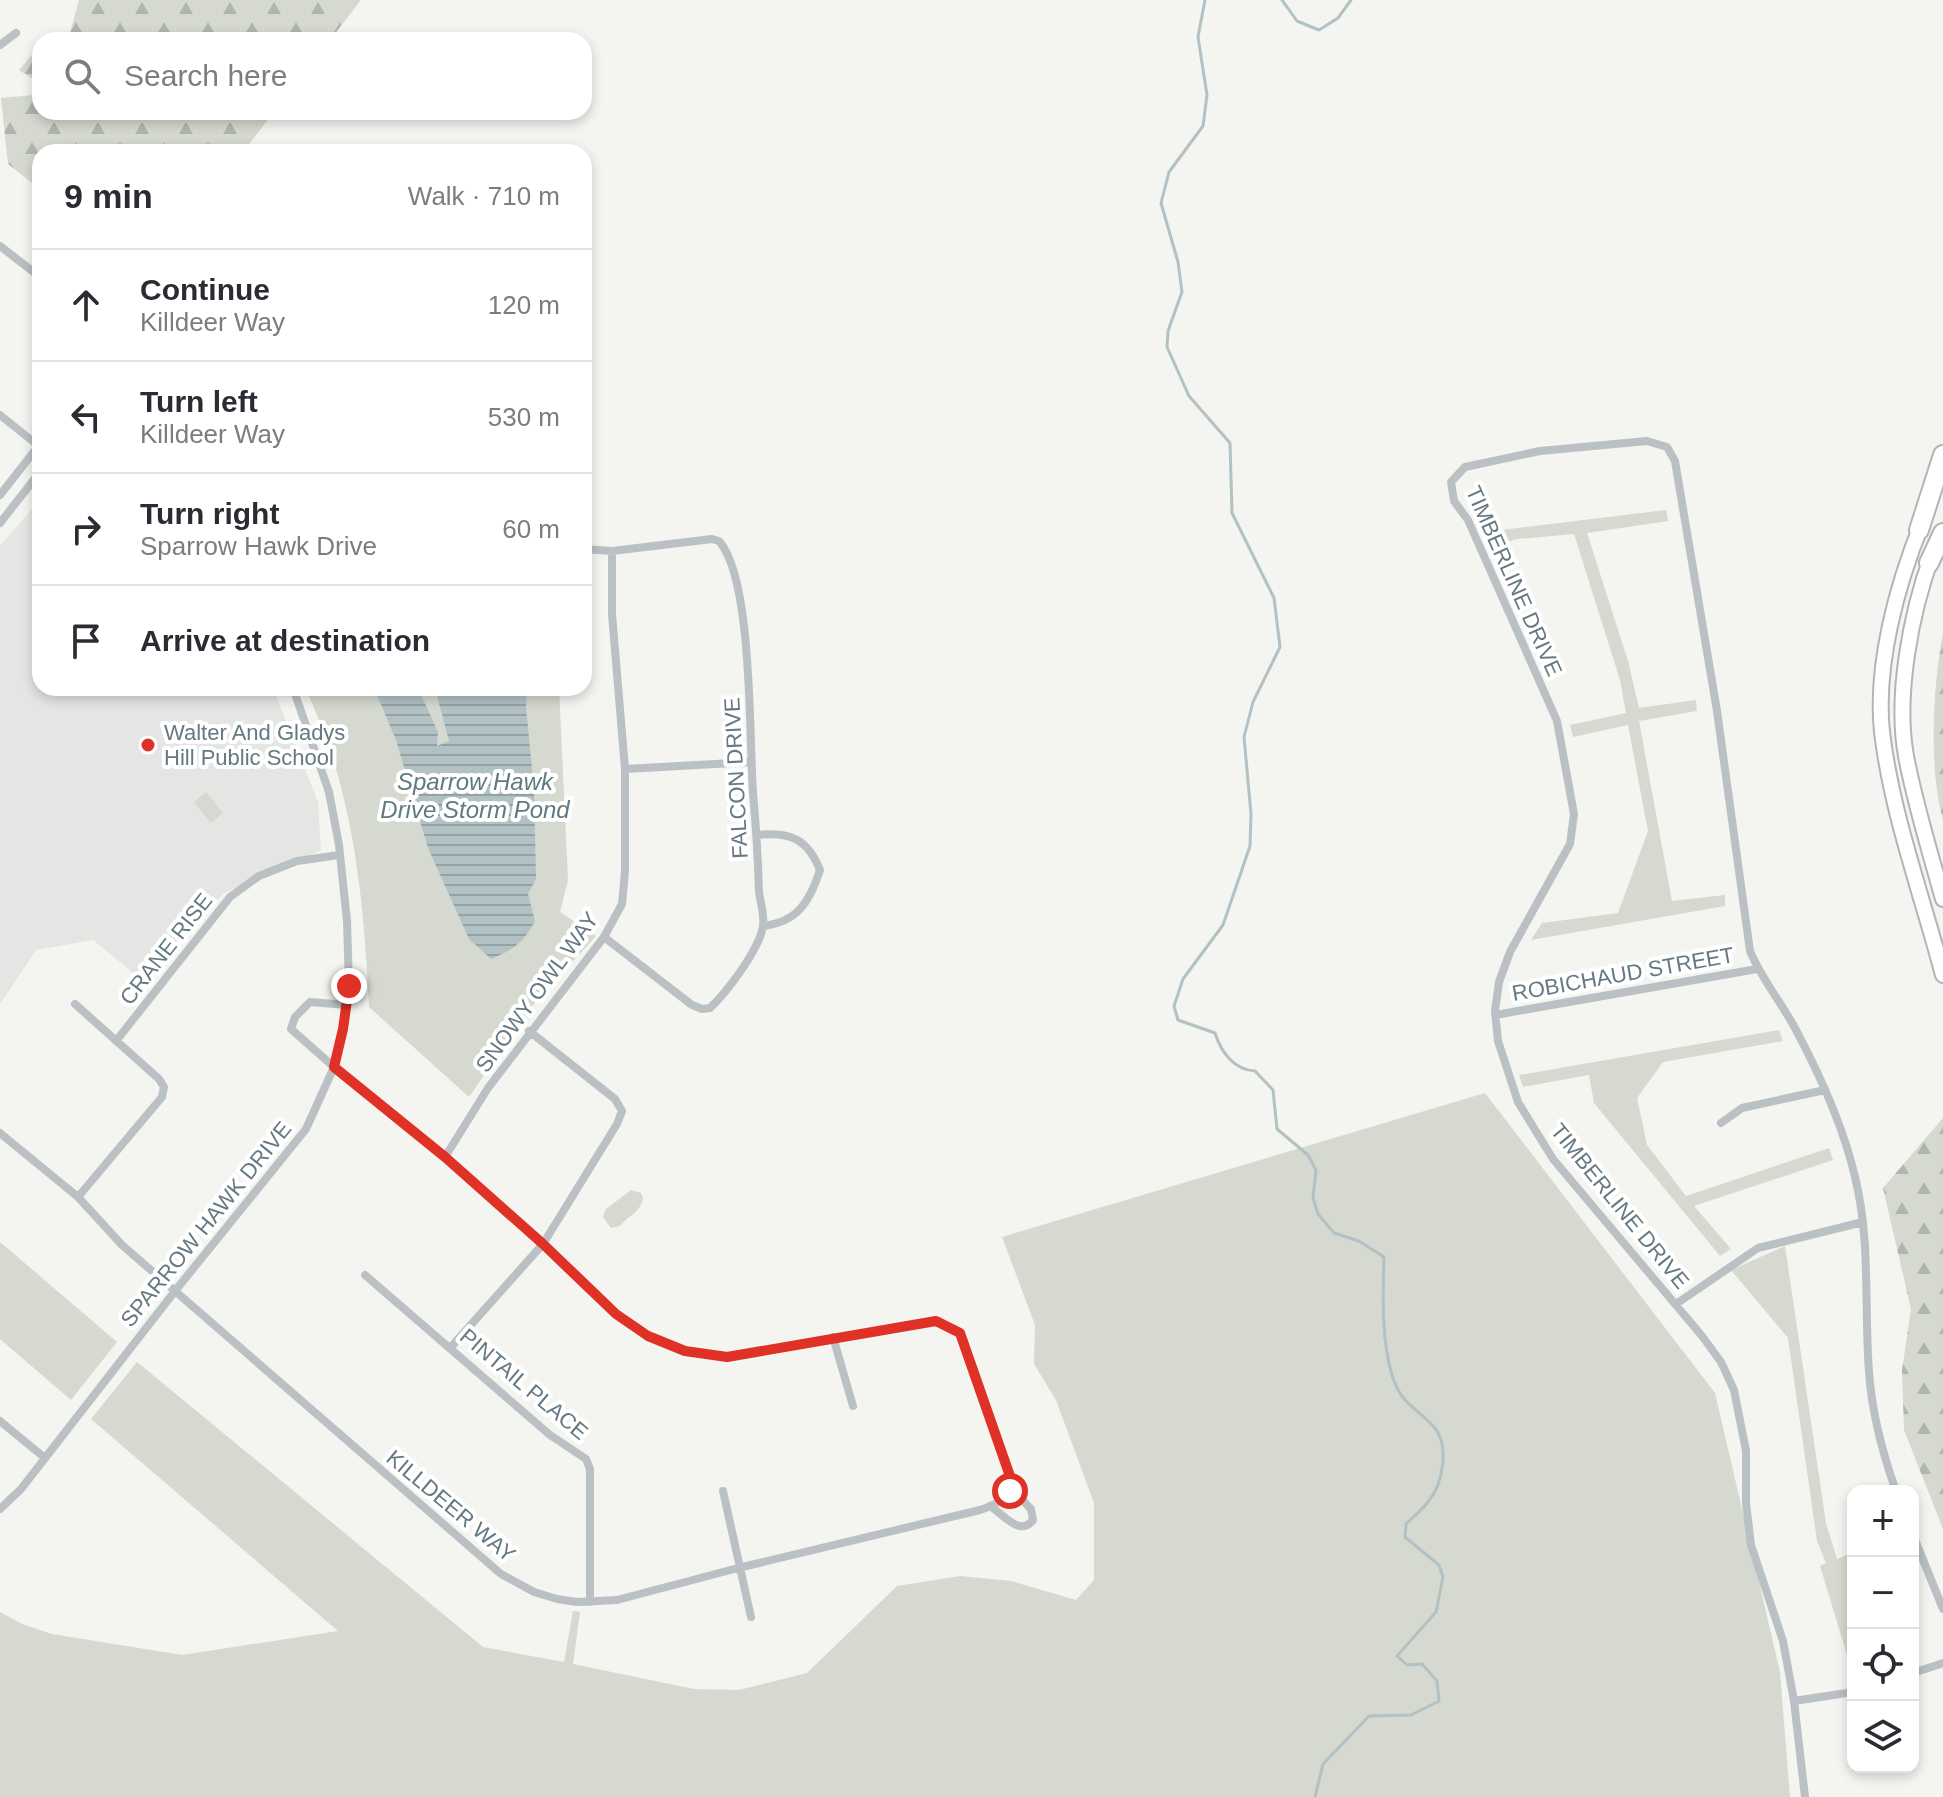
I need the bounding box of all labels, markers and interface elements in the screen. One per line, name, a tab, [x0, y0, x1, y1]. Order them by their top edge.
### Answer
search box	[32, 32, 592, 120]
icon: search	[60, 54, 104, 98]
text: Search here	[124, 59, 287, 92]
text: 9 min	[64, 177, 153, 215]
text: Walk · 710 m	[408, 181, 560, 211]
text: Continue	[140, 273, 270, 306]
icon: ahead	[64, 283, 108, 327]
text: 120 m	[488, 290, 560, 320]
text: Killdeer Way	[140, 307, 285, 337]
text: Turn left	[140, 385, 258, 418]
icon: left	[64, 395, 108, 439]
text: 530 m	[488, 402, 560, 432]
text: Killdeer Way	[140, 419, 285, 449]
street label: TIMBERLINE DRIVE	[1461, 482, 1567, 680]
text: Turn right	[140, 497, 279, 530]
icon: right	[64, 507, 108, 551]
text: 60 m	[502, 514, 560, 544]
text: Sparrow Hawk Drive	[140, 531, 377, 561]
icon: arrive	[64, 619, 108, 663]
text: Arrive at destination	[140, 624, 430, 657]
street label: FALCON DRIVE	[719, 697, 753, 859]
place label: Walter And Gladys Hill Public School	[164, 720, 345, 770]
marker: Walter And Gladys Hill Public School	[139, 736, 157, 754]
water label: Sparrow Hawk Drive Storm Pond	[380, 768, 570, 823]
street label: CRANE RISE	[115, 888, 217, 1010]
street label: SNOWY OWL WAY	[470, 907, 604, 1077]
street label: ROBICHAUD STREET	[1510, 942, 1736, 1006]
route end	[331, 968, 367, 1004]
street label: SPARROW HAWK DRIVE	[116, 1116, 296, 1332]
street label: TIMBERLINE DRIVE	[1546, 1118, 1694, 1294]
street label: PINTAIL PLACE	[455, 1323, 593, 1445]
street label: KILLDEER WAY	[382, 1445, 521, 1567]
route start	[992, 1473, 1028, 1509]
map controls	[1847, 1485, 1919, 1773]
button: +	[1847, 1485, 1919, 1557]
button: −	[1847, 1557, 1919, 1629]
button: locate	[1847, 1629, 1919, 1701]
button: layers	[1847, 1701, 1919, 1773]

